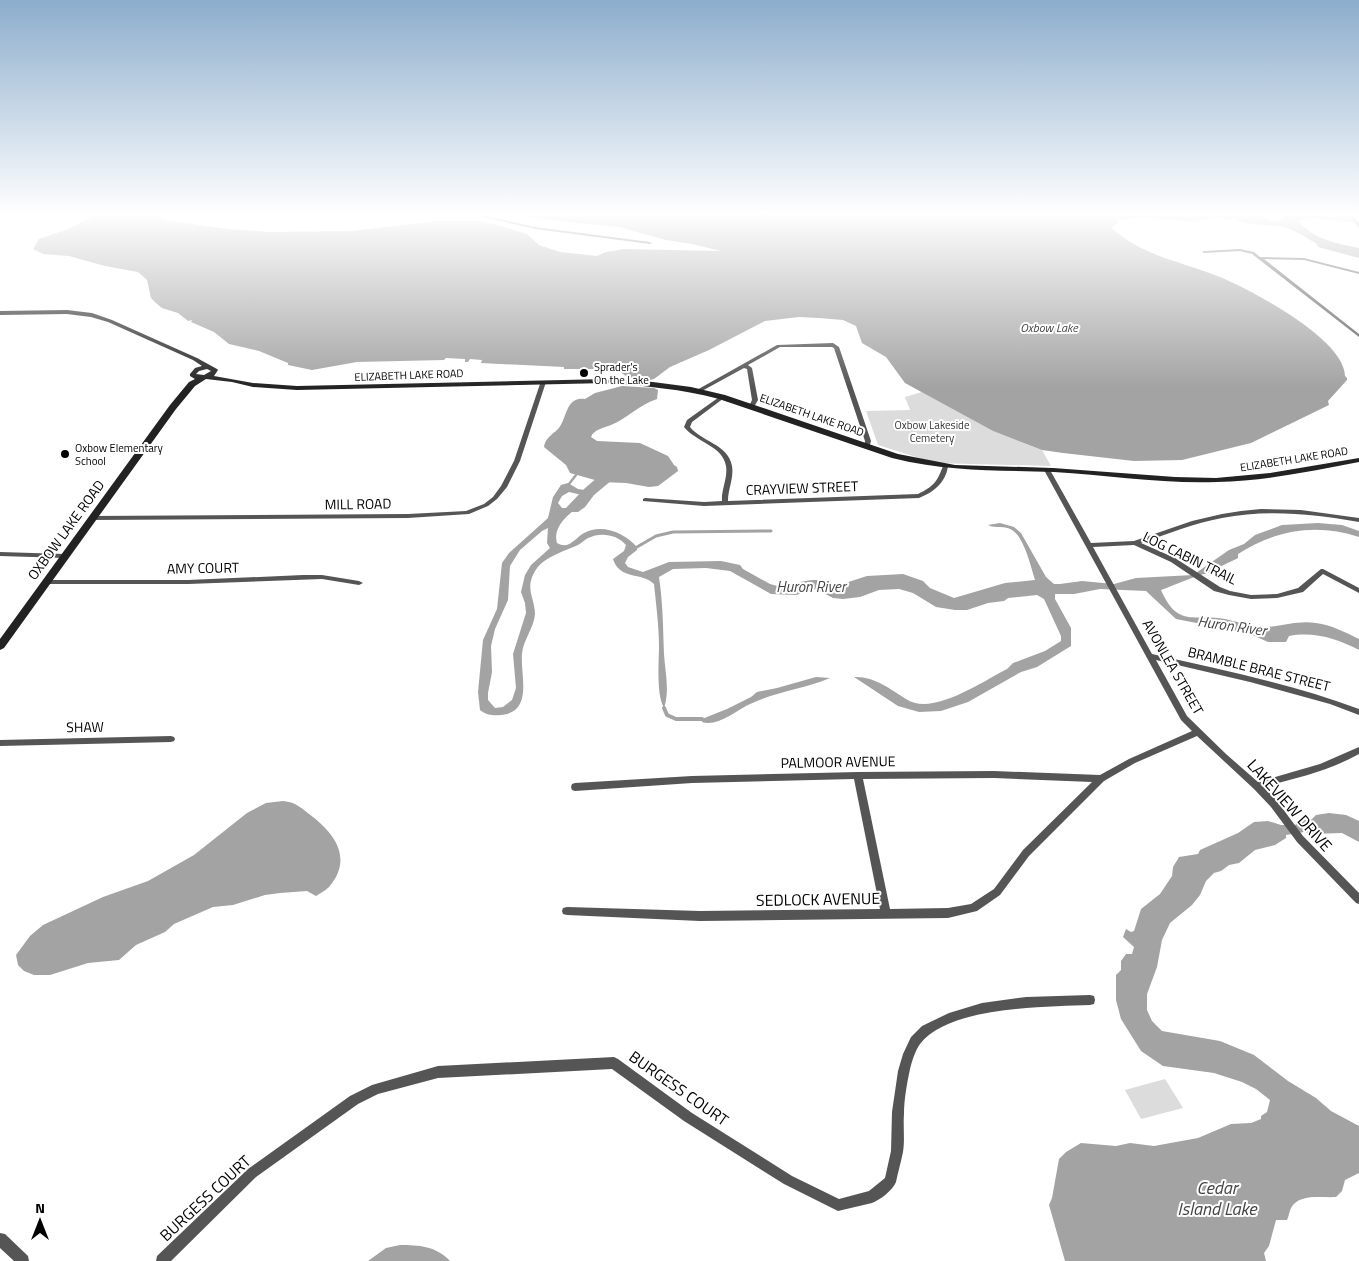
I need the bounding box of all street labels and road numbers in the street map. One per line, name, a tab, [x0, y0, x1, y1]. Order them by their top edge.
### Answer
street label: ELIZABETH LAKE ROAD	[354, 365, 464, 385]
street label: ELIZABETH LAKE ROAD	[758, 390, 866, 440]
street label: ELIZABETH LAKE ROAD	[1239, 443, 1349, 475]
street label: OXBOW LAKE ROAD	[22, 475, 109, 584]
street label: CRAYVIEW STREET	[745, 475, 859, 500]
street label: MILL ROAD	[324, 492, 392, 515]
street label: LOG CABIN TRAIL	[1140, 526, 1241, 590]
street label: AMY COURT	[167, 556, 240, 579]
street label: AVONLEA STREET	[1138, 615, 1210, 719]
street label: BRAMBLE BRAE STREET	[1186, 641, 1333, 697]
street label: SHAW	[66, 716, 104, 737]
street label: PALMOOR AVENUE	[780, 750, 896, 773]
street label: LAKEVIEW DRIVE	[1242, 753, 1338, 857]
street label: SEDLOCK AVENUE	[756, 886, 880, 912]
street label: BURGESS COURT	[624, 1045, 734, 1132]
street label: BURGESS COURT	[154, 1149, 256, 1247]

